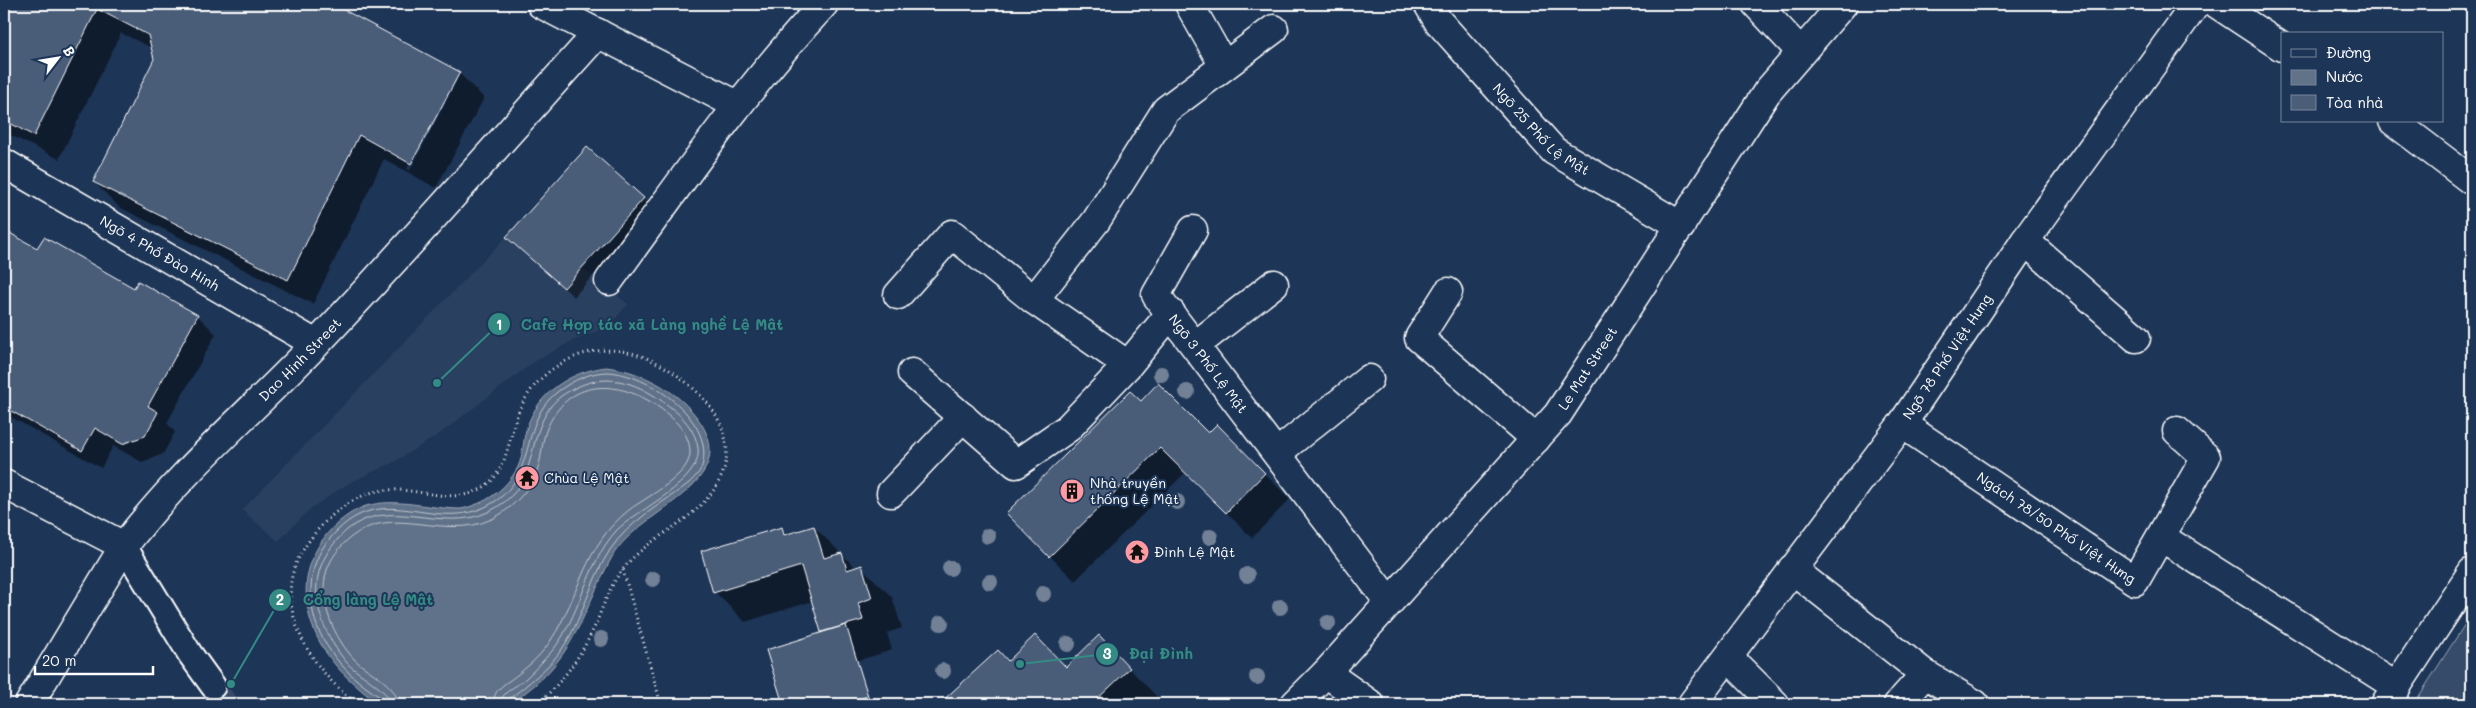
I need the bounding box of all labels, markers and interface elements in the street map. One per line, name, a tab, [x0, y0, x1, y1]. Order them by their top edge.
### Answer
north arrow	[32, 32, 82, 82]
legend	[2281, 32, 2444, 122]
text: B	[59, 42, 80, 60]
text: Đường	[2326, 42, 2371, 62]
text: Nước	[2326, 66, 2363, 86]
street label: Ngõ 25 Phố Lệ Mật	[1489, 79, 1593, 179]
text: Tòa nhà	[2326, 92, 2384, 112]
street label: Ngõ 4 Phố Đào Hinh	[97, 211, 223, 295]
street label: Ngõ 78 Phố Việt Hưng	[1898, 290, 1996, 423]
callout: Cafe Hợp tác xã Làng nghề Lệ Mật	[486, 309, 793, 339]
street label: Ngõ 3 Phố Lệ Mật	[1165, 310, 1252, 417]
street label: Dao Hinh Street	[254, 313, 345, 405]
text: 1	[496, 314, 502, 334]
text: Cafe Hợp tác xã Làng nghề Lệ Mật	[521, 314, 784, 334]
street label: Le Mat Street	[1553, 323, 1621, 413]
temple icon: Chùa Lệ Mật	[514, 465, 540, 491]
street label: Ngách 78/50 Phố Việt Hưng	[1973, 467, 2140, 588]
place label: Chùa Lệ Mật	[544, 468, 629, 487]
place label: Nhà truyền thống Lệ Mật	[1090, 473, 1179, 508]
building icon: Nhà truyền thống Lệ Mật	[1059, 478, 1085, 504]
temple icon: Đình Lệ Mật	[1124, 539, 1150, 565]
place label: Đình Lệ Mật	[1154, 542, 1235, 561]
callout: Cổng làng Lệ Mật	[268, 585, 443, 615]
text: 2	[276, 589, 284, 609]
text: Cổng làng Lệ Mật	[303, 589, 434, 609]
callout: Đại Đình	[1094, 639, 1203, 669]
scale bar	[35, 643, 152, 675]
text: 3	[1102, 643, 1112, 663]
text: Đại Đình	[1129, 643, 1193, 663]
text: 20 m	[42, 650, 76, 670]

